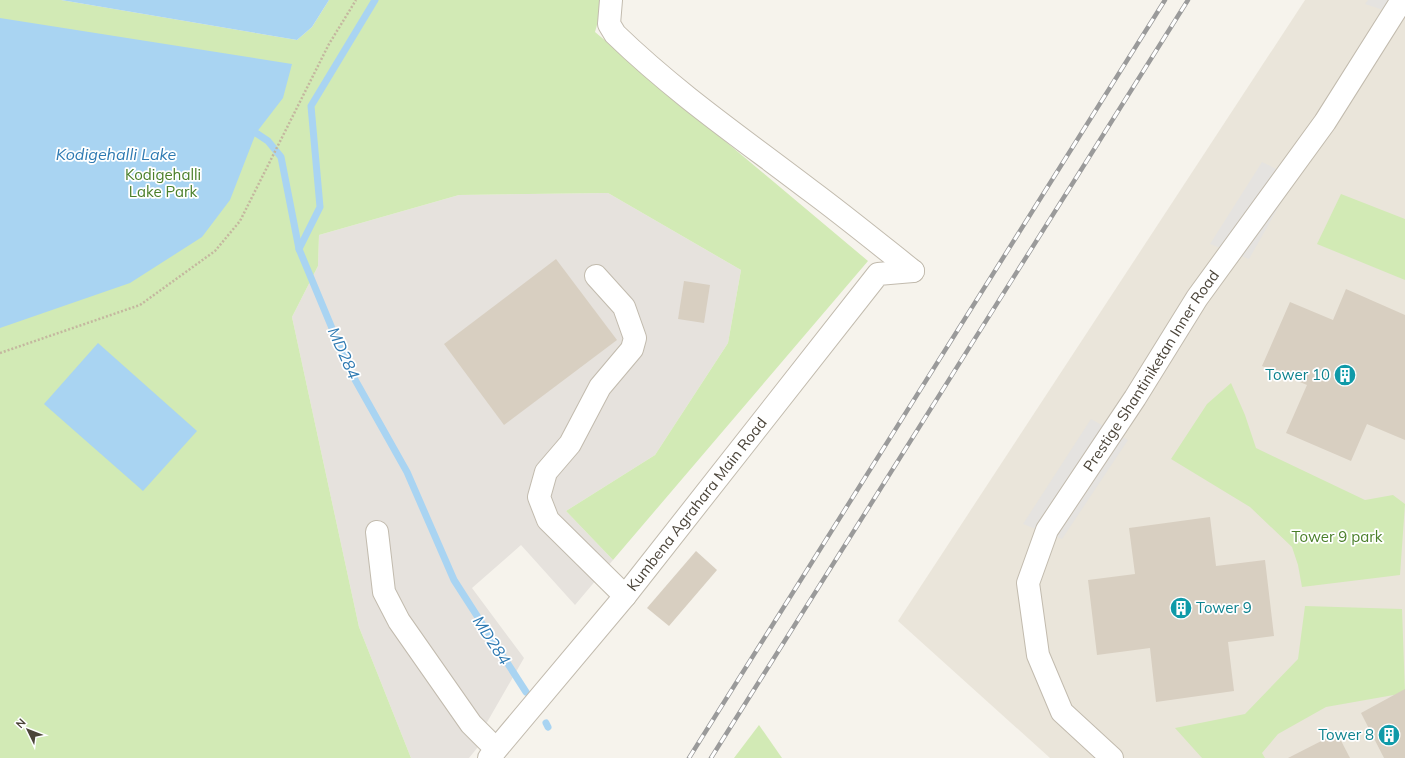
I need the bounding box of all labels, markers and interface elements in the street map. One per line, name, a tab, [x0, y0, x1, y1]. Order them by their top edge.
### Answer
water label: Kodigehalli Lake	[56, 144, 177, 164]
park label: Kodigehalli Lake Park	[125, 165, 201, 201]
street label: Prestige Shantiniketan Inner Road	[1079, 266, 1223, 475]
water label: MD284	[324, 324, 364, 382]
building icon: Tower 10	[1332, 362, 1358, 388]
place label: Tower 10	[1265, 365, 1330, 384]
street label: Kumbena Agrahara Main Road	[622, 413, 771, 595]
park label: Tower 9 park	[1292, 527, 1383, 546]
building icon: Tower 9	[1168, 595, 1194, 621]
place label: Tower 9	[1196, 598, 1252, 617]
water label: MD284	[469, 612, 515, 669]
north arrow	[8, 710, 48, 750]
text: N	[13, 715, 29, 731]
building icon: Tower 8	[1376, 722, 1402, 748]
place label: Tower 8	[1318, 725, 1374, 744]

